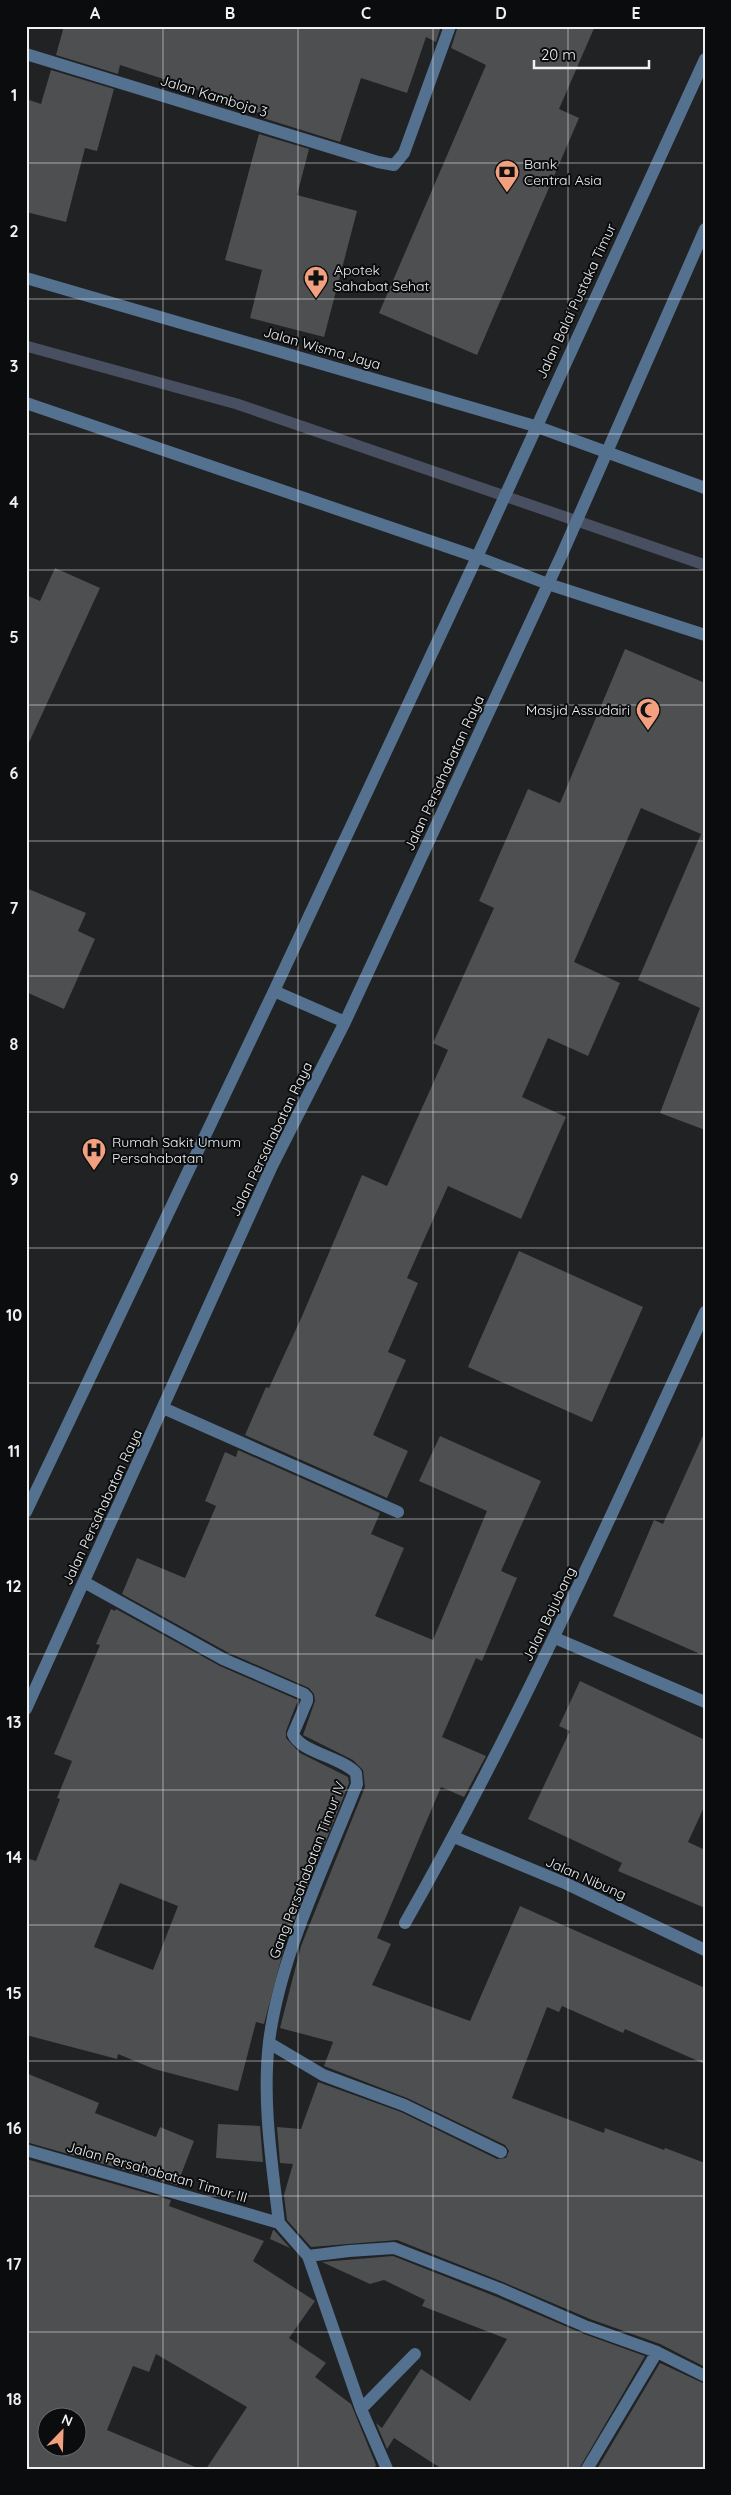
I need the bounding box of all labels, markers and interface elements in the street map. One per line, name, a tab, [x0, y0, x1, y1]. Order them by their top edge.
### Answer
text: A	[90, 3, 101, 23]
text: B	[225, 3, 235, 23]
text: C	[361, 3, 371, 23]
text: D	[495, 3, 507, 23]
text: E	[631, 3, 641, 23]
scale bar	[534, 38, 648, 70]
text: 20 m	[541, 45, 576, 64]
street label: Jalan Kamboja 3	[158, 71, 270, 121]
text: 1	[11, 85, 17, 105]
place label: Bank Central Asia	[524, 155, 602, 189]
bank icon: Bank Central Asia	[494, 159, 520, 193]
street label: Jalan Balai Pustaka Timur	[532, 220, 620, 382]
text: 2	[9, 221, 19, 241]
place label: Apotek Sahabat Sehat	[334, 261, 430, 295]
pharmacy icon: Apotek Sahabat Sehat	[303, 265, 329, 299]
street label: Jalan Wisma Jaya	[261, 323, 383, 373]
text: 3	[10, 356, 18, 376]
text: 4	[9, 492, 19, 512]
text: 5	[9, 627, 19, 647]
street label: Jalan Persahabatan Raya	[400, 692, 488, 854]
mosque icon: Masjid Assudairi	[635, 697, 661, 731]
place label: Masjid Assudairi	[526, 701, 630, 719]
text: 6	[10, 763, 19, 783]
text: 7	[10, 898, 19, 918]
text: 8	[10, 1034, 19, 1054]
street label: Jalan Persahabatan Raya	[226, 1059, 316, 1219]
place label: Rumah Sakit Umum Persahabatan	[112, 1133, 241, 1167]
hospital icon: Rumah Sakit Umum Persahabatan	[81, 1137, 107, 1171]
text: 9	[9, 1169, 19, 1189]
text: 10	[6, 1305, 22, 1325]
street label: Jalan Persahabatan Raya	[58, 1426, 146, 1588]
text: 11	[8, 1441, 20, 1461]
street label: Jalan Bajubang	[518, 1564, 580, 1664]
text: 12	[6, 1576, 22, 1596]
text: 13	[7, 1712, 21, 1732]
street label: Gang Persahabatan Timur IV	[265, 1779, 349, 1961]
text: 14	[6, 1847, 22, 1867]
street label: Jalan Nibung	[543, 1852, 629, 1904]
text: 15	[6, 1983, 22, 2003]
text: 16	[6, 2118, 22, 2138]
street label: Jalan Persahabatan Timur III	[65, 2138, 249, 2206]
text: 17	[6, 2254, 22, 2274]
text: 18	[7, 2389, 22, 2409]
north arrow	[38, 2408, 88, 2458]
text: N	[59, 2410, 75, 2430]

